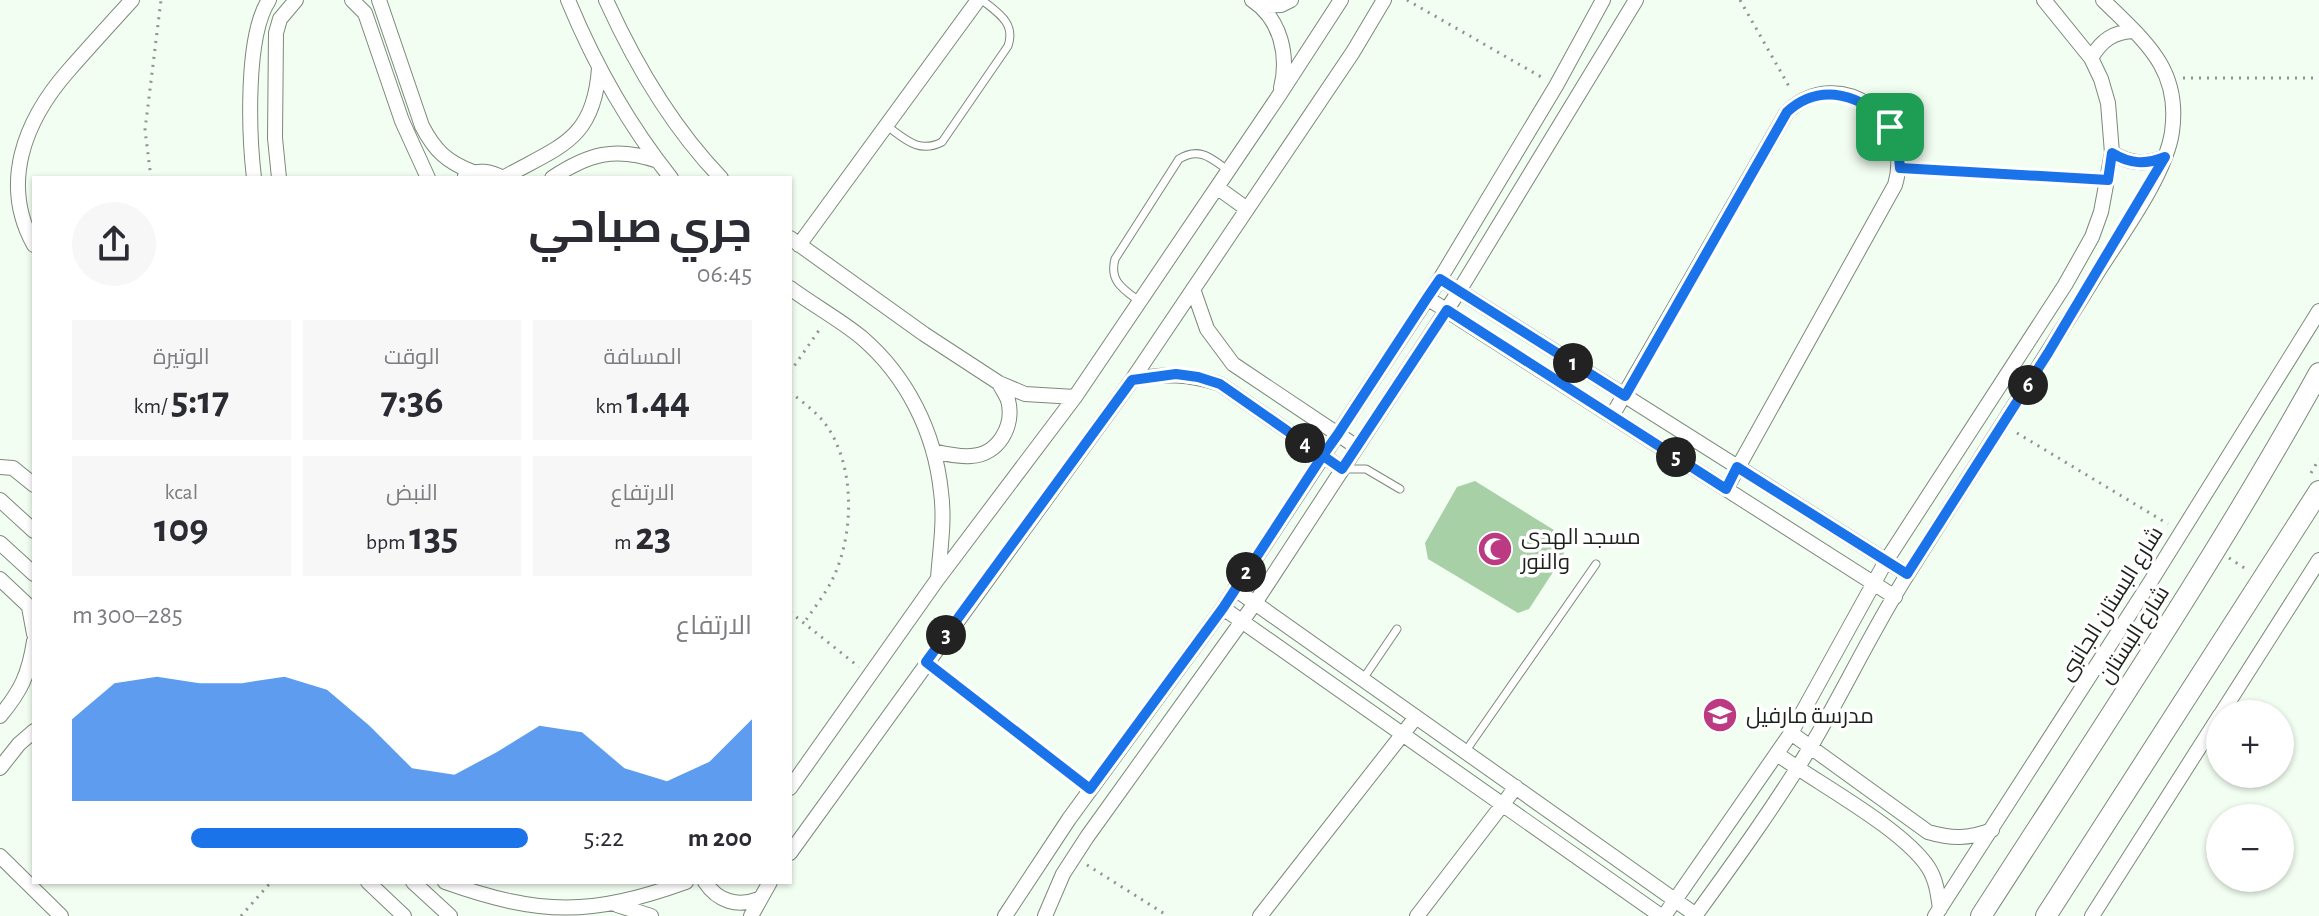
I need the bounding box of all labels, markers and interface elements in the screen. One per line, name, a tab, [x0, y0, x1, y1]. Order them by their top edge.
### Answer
pin	[1856, 93, 1924, 161]
icon: arrive	[1868, 105, 1912, 149]
button: share	[72, 202, 156, 286]
text: جري صباحي	[529, 207, 752, 251]
text: 06:45	[697, 261, 752, 287]
pin: 1	[1553, 343, 1593, 383]
text: الوتيرة	[153, 346, 210, 368]
text: الوقت	[384, 346, 440, 368]
text: المسافة	[604, 346, 682, 368]
text: 1	[1569, 352, 1577, 374]
pin: 6	[2008, 365, 2048, 405]
text: 6	[2023, 374, 2033, 396]
text: 5:17	[171, 381, 229, 421]
text: 7:36	[381, 381, 444, 421]
text: 1.44	[626, 381, 690, 421]
text: /km	[133, 395, 171, 417]
text: km	[595, 395, 626, 417]
pin: 4	[1285, 423, 1325, 463]
text: 4	[1299, 432, 1311, 454]
pin: 5	[1656, 437, 1696, 477]
text: 5	[1671, 446, 1681, 468]
text: kcal	[165, 481, 198, 503]
text: النبض	[386, 482, 438, 504]
text: الارتفاع	[610, 482, 675, 504]
text: 109	[154, 509, 209, 549]
text: 135	[409, 517, 458, 557]
text: 23	[635, 517, 671, 557]
street label: شارع البستان الجانبى	[2052, 521, 2168, 685]
place label: مسجد الهدى والنور	[1519, 526, 1641, 574]
mosque icon: مسجد الهدى والنور	[1476, 530, 1514, 568]
text: bpm	[366, 531, 409, 553]
text: m	[614, 531, 635, 553]
pin: 2	[1226, 552, 1266, 592]
text: 2	[1241, 561, 1251, 583]
street label: شارع البستان	[2092, 580, 2174, 688]
text: 285–300 m	[72, 602, 183, 628]
text: الارتفاع	[676, 613, 752, 639]
pin: 3	[926, 615, 966, 655]
text: 3	[941, 624, 951, 646]
school or university icon: مدرسة مارفيل	[1701, 696, 1739, 734]
map controls	[2206, 700, 2294, 892]
button: +	[2206, 700, 2294, 788]
place label: مدرسة مارفيل	[1746, 705, 1874, 729]
button: −	[2206, 804, 2294, 892]
text: 5:22	[584, 825, 624, 851]
text: 200 m	[688, 825, 752, 851]

